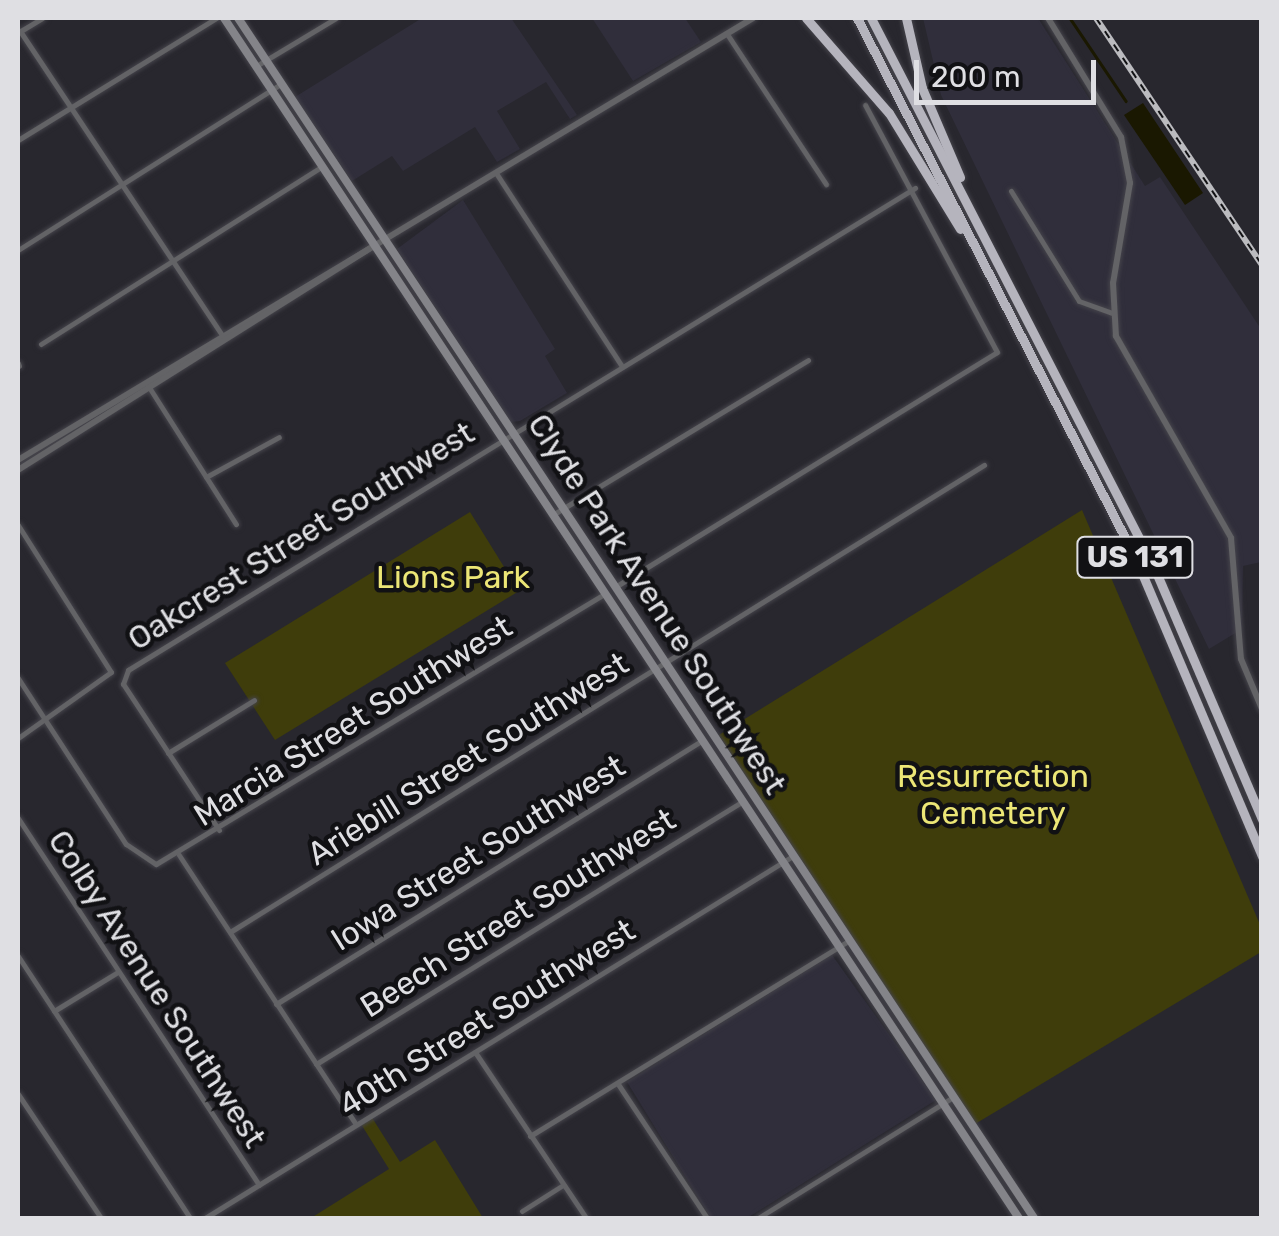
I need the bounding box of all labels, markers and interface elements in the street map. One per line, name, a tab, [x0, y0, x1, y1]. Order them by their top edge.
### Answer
scale bar	[919, 40, 1102, 102]
text: 200 m	[931, 59, 1021, 95]
street label: Clyde Park Avenue Southwest	[519, 406, 795, 802]
street label: Oakcrest Street Southwest	[121, 414, 481, 658]
road number: US 131	[1075, 532, 1195, 582]
park label: Lions Park	[376, 558, 530, 596]
street label: Marcia Street Southwest	[187, 607, 519, 835]
street label: Ariebill Street Southwest	[300, 644, 636, 874]
street label: Iowa Street Southwest	[324, 747, 632, 959]
park label: Resurrection Cemetery	[897, 758, 1089, 833]
street label: Beech Street Southwest	[354, 800, 682, 1026]
street label: Colby Avenue Southwest	[39, 822, 275, 1156]
street label: 40th Street Southwest	[332, 911, 642, 1125]

